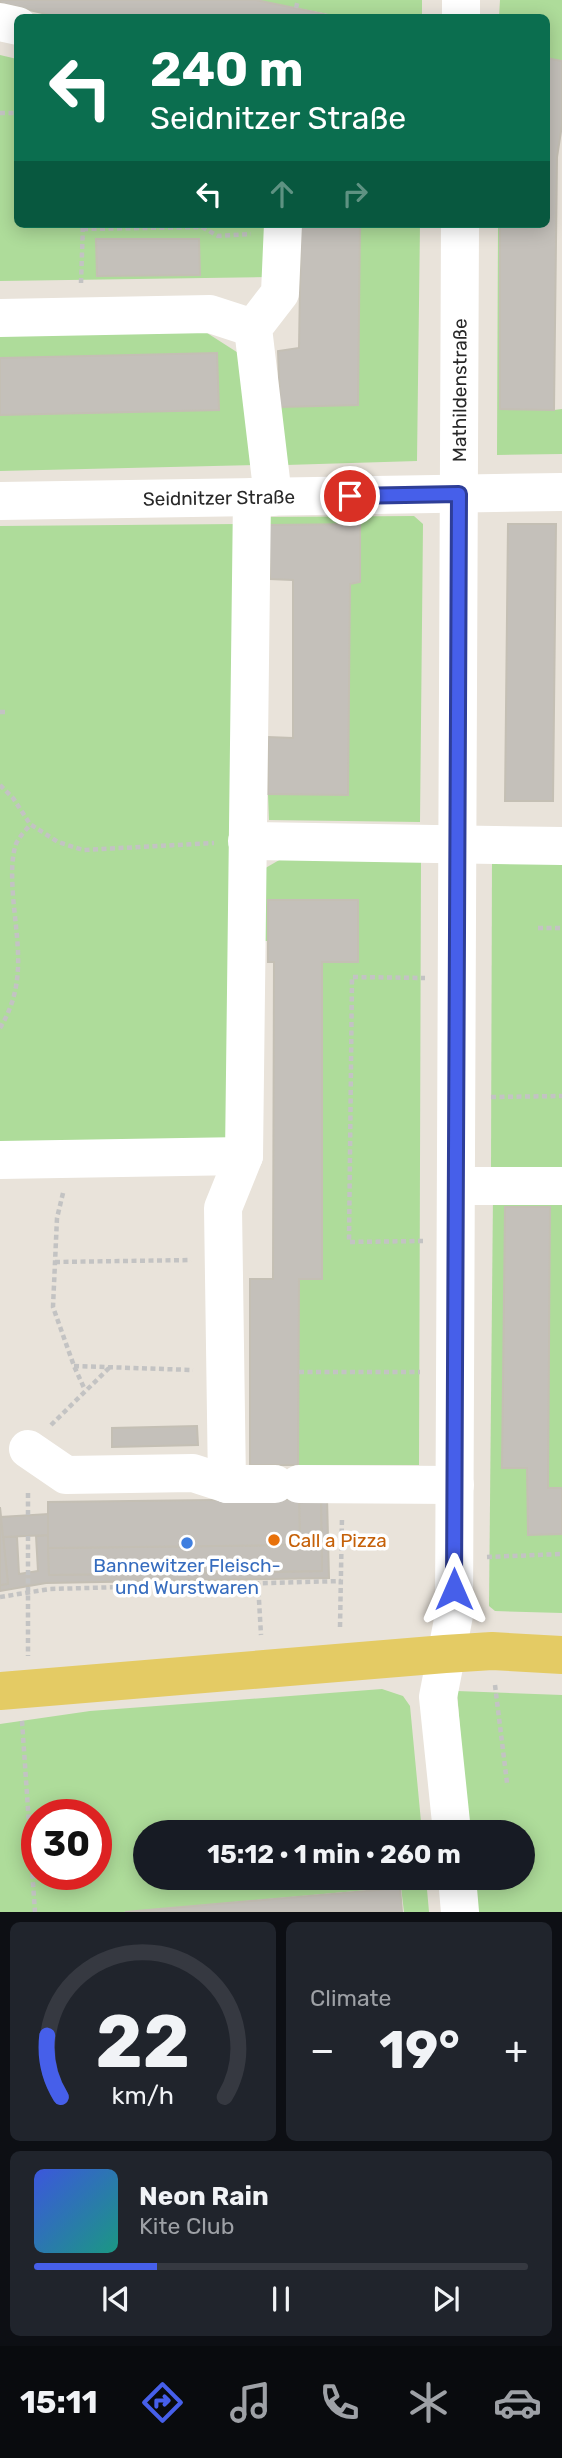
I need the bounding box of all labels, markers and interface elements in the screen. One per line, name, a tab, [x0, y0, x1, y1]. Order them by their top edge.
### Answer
text: 240 m	[150, 40, 304, 98]
icon: left	[35, 42, 126, 133]
text: Seidnitzer Straße	[150, 99, 406, 137]
icon: left	[190, 175, 228, 213]
icon: ahead	[263, 175, 301, 213]
icon: right	[336, 175, 374, 213]
street label: Mathildenstraße	[447, 318, 471, 462]
pin	[320, 466, 380, 526]
icon: arrive	[331, 477, 369, 515]
street label: Seidnitzer Straße	[143, 485, 295, 510]
place label: Call a Pizza	[288, 1529, 387, 1552]
marker: Call a Pizza	[266, 1532, 282, 1548]
marker: Bannewitzer Fleisch- und Wurstwaren	[179, 1535, 195, 1551]
position arrow	[417, 1552, 491, 1626]
place label: Bannewitzer Fleisch- und Wurstwaren	[93, 1554, 281, 1599]
speed limit sign: 30	[21, 1799, 112, 1890]
text: 15:12 · 1 min · 260 m	[207, 1839, 461, 1870]
text: Climate	[310, 1984, 391, 2012]
text: 22	[96, 2000, 190, 2086]
text: 19°	[379, 2019, 460, 2081]
text: −	[310, 2027, 335, 2073]
text: +	[504, 2027, 528, 2073]
text: km/h	[112, 2081, 174, 2110]
text: Neon Rain	[139, 2181, 269, 2212]
text: Kite Club	[139, 2212, 234, 2240]
icon: previous	[97, 2280, 135, 2318]
icon: pause	[262, 2280, 300, 2318]
icon: next	[427, 2280, 465, 2318]
icon: directions	[138, 2378, 187, 2427]
icon: music	[226, 2378, 275, 2427]
icon: phone	[315, 2378, 364, 2427]
icon: climate	[404, 2378, 453, 2427]
icon: car	[493, 2378, 542, 2427]
text: 15:11	[20, 2383, 98, 2421]

